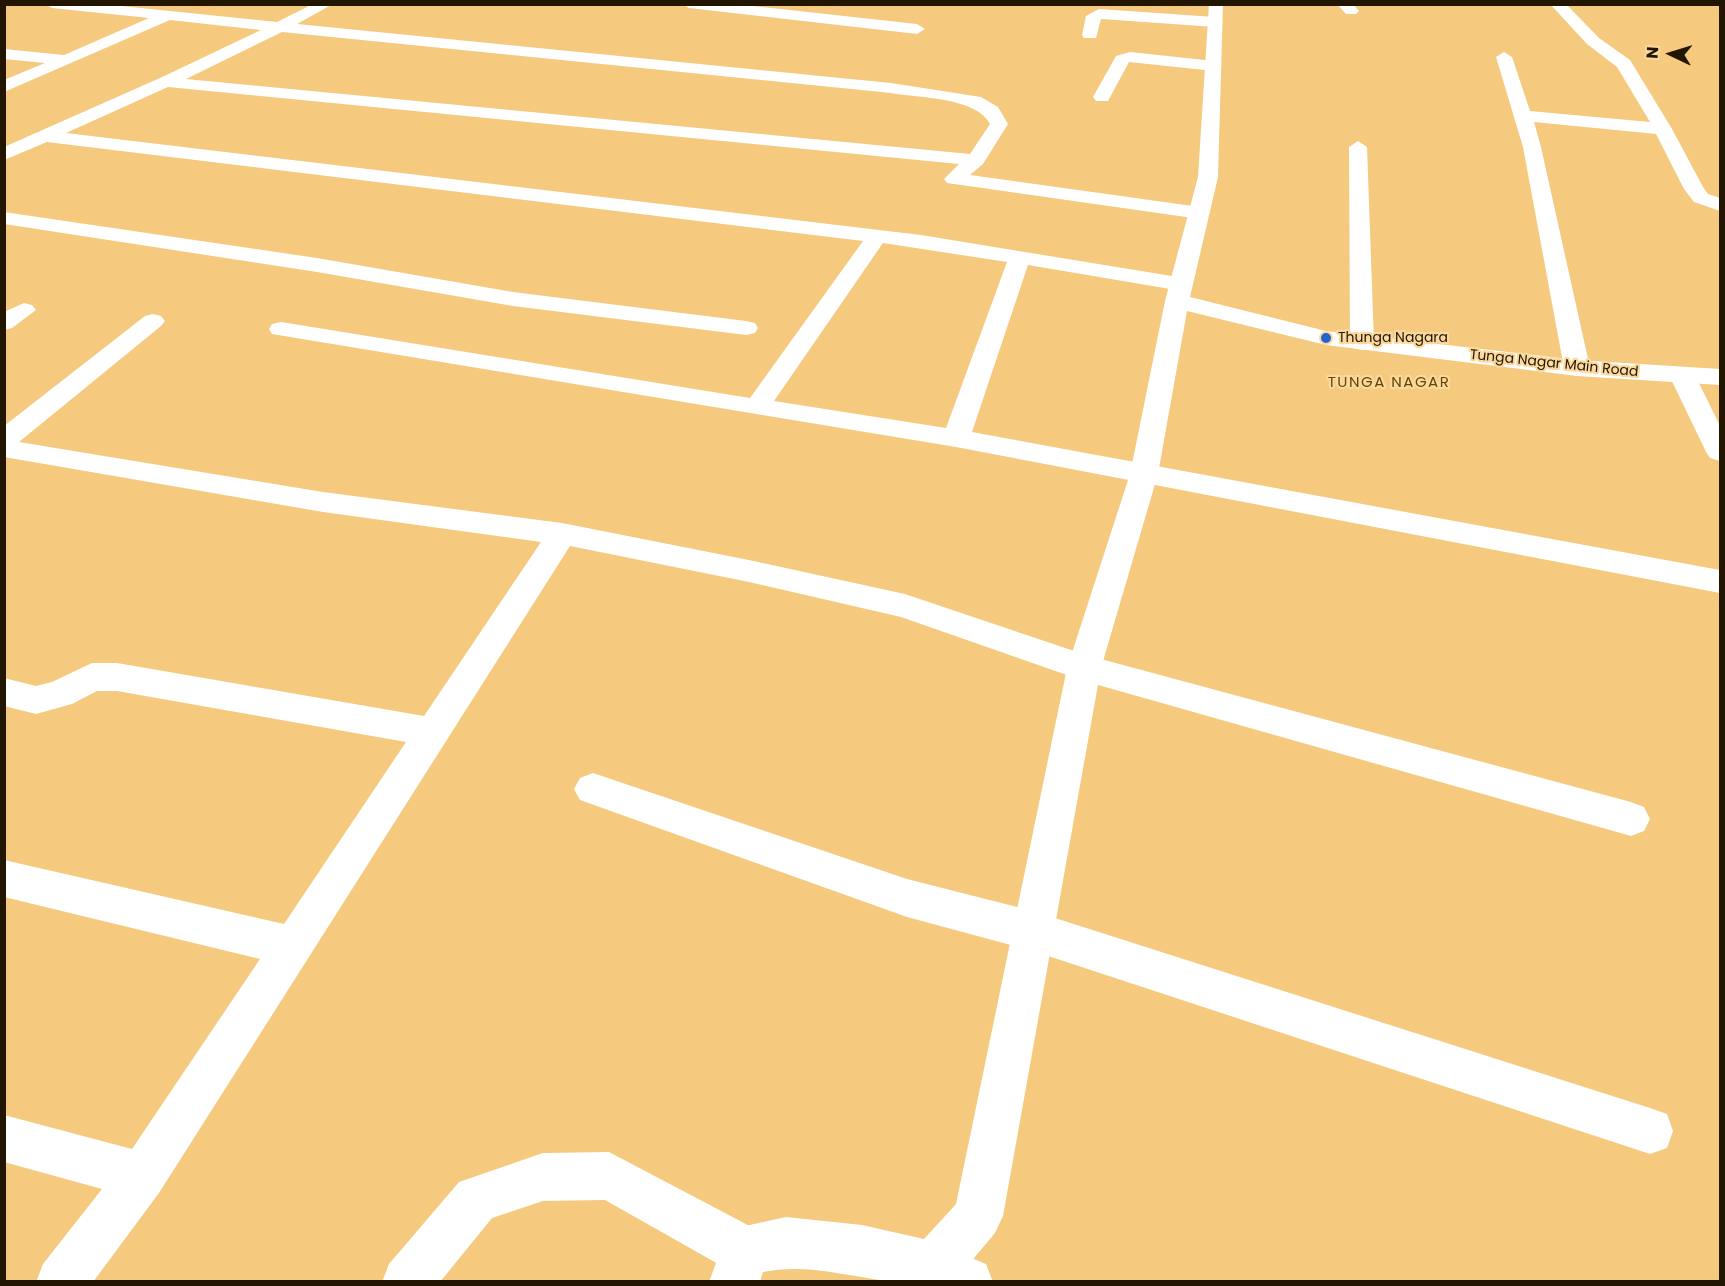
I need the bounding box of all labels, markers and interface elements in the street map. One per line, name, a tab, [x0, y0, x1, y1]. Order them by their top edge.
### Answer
north arrow	[1641, 24, 1701, 84]
text: N	[1641, 46, 1664, 60]
place label: Thunga Nagara	[1338, 330, 1448, 346]
marker: Thunga Nagara	[1319, 331, 1333, 345]
street label: Tunga Nagar Main Road	[1469, 347, 1639, 381]
district label: TUNGA NAGAR	[1328, 374, 1450, 392]

